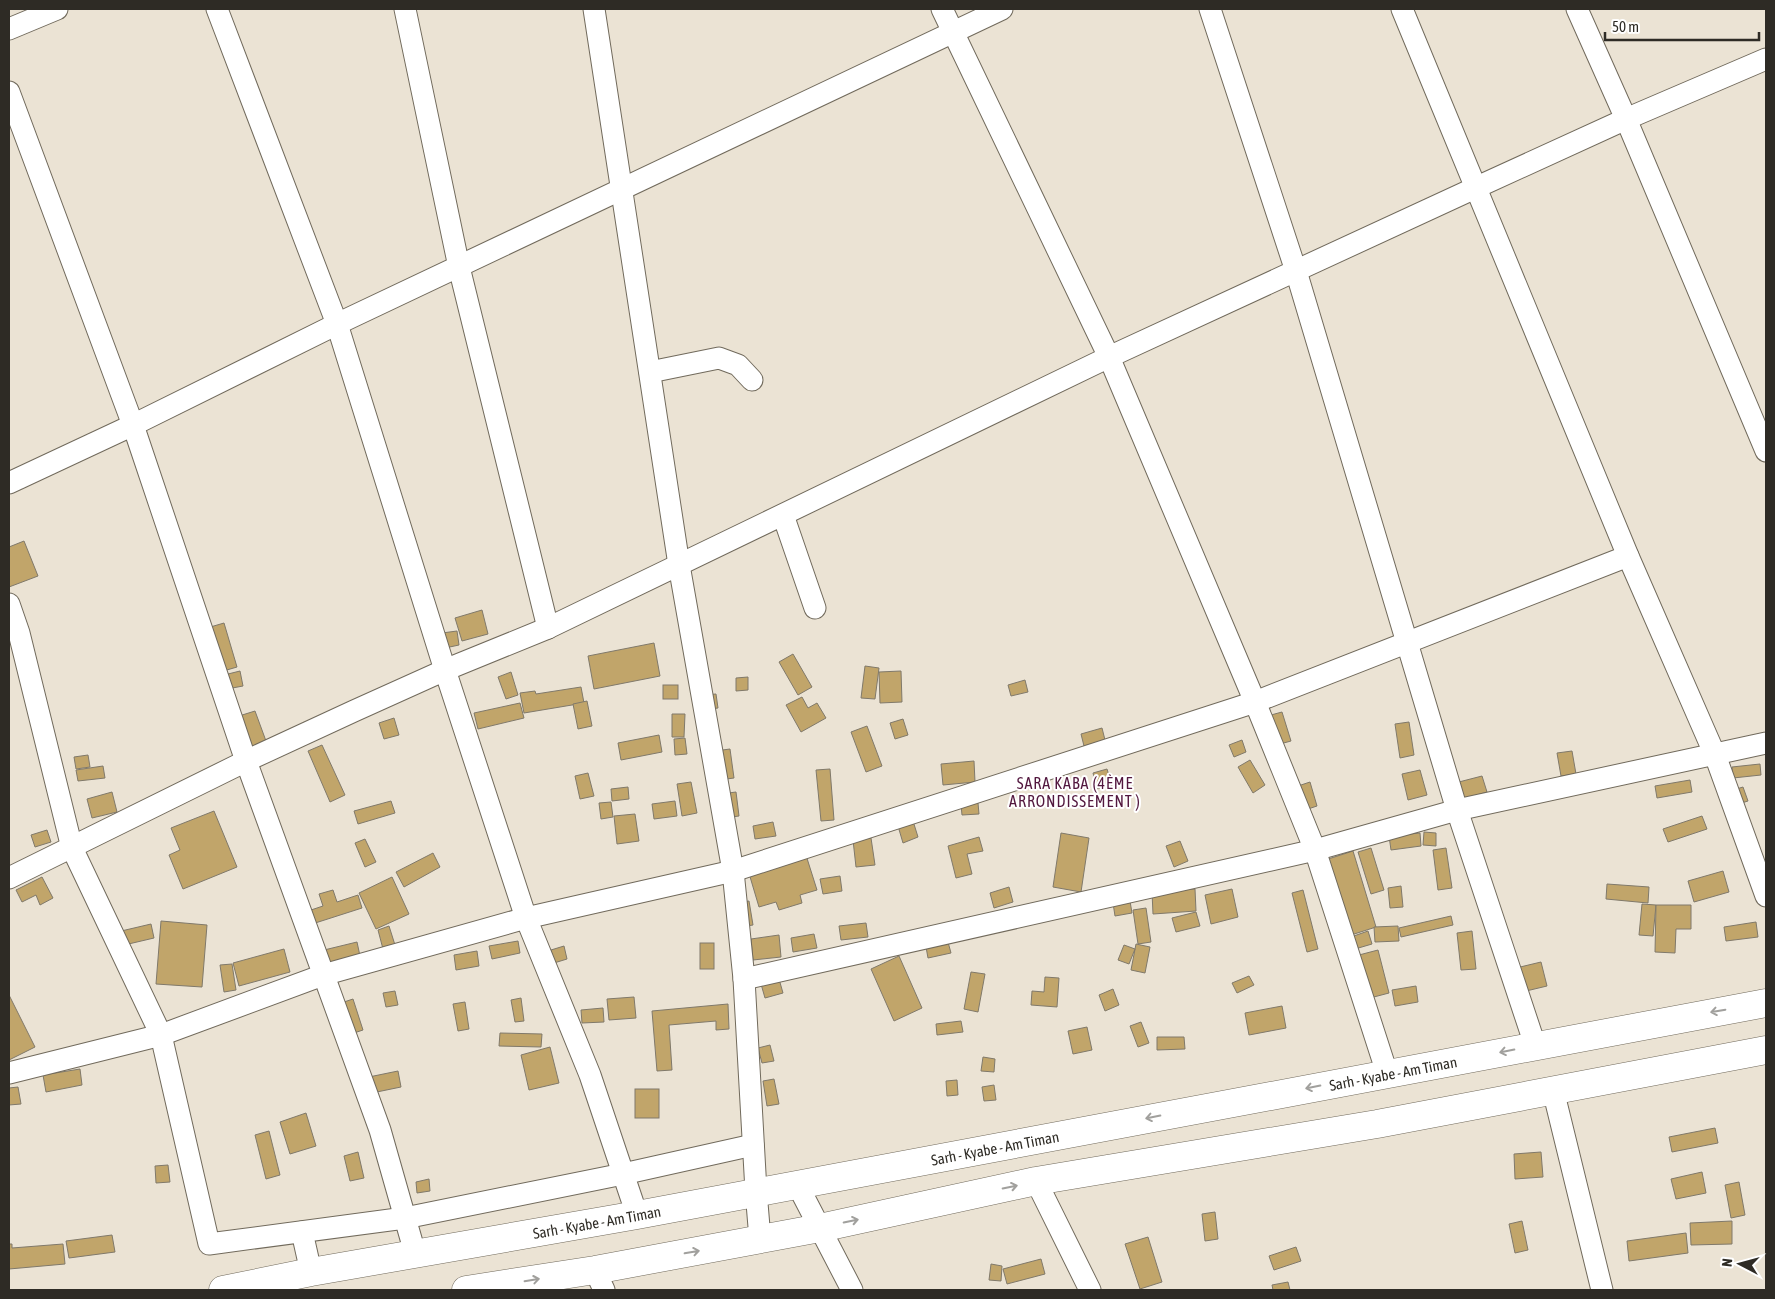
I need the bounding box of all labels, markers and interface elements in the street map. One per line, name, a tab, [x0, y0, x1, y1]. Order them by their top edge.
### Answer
scale bar	[1605, 10, 1759, 42]
text: 50 m	[1612, 18, 1639, 35]
district label: SARA KABA (4ÈME ARRONDISSEMENT )	[1009, 774, 1141, 811]
one-way arrow	[1711, 1007, 1727, 1017]
one-way arrow	[1499, 1046, 1515, 1056]
street label: Sarh - Kyabe - Am Timan	[1328, 1053, 1458, 1093]
one-way arrow	[1305, 1083, 1321, 1093]
one-way arrow	[1145, 1113, 1161, 1122]
street label: Sarh - Kyabe - Am Timan	[930, 1127, 1060, 1168]
one-way arrow	[1002, 1181, 1018, 1191]
street label: Sarh - Kyabe - Am Timan	[531, 1202, 662, 1242]
one-way arrow	[843, 1216, 859, 1226]
north arrow	[1715, 1239, 1765, 1289]
one-way arrow	[683, 1247, 699, 1256]
text: N	[1719, 1258, 1735, 1268]
one-way arrow	[523, 1274, 539, 1284]

